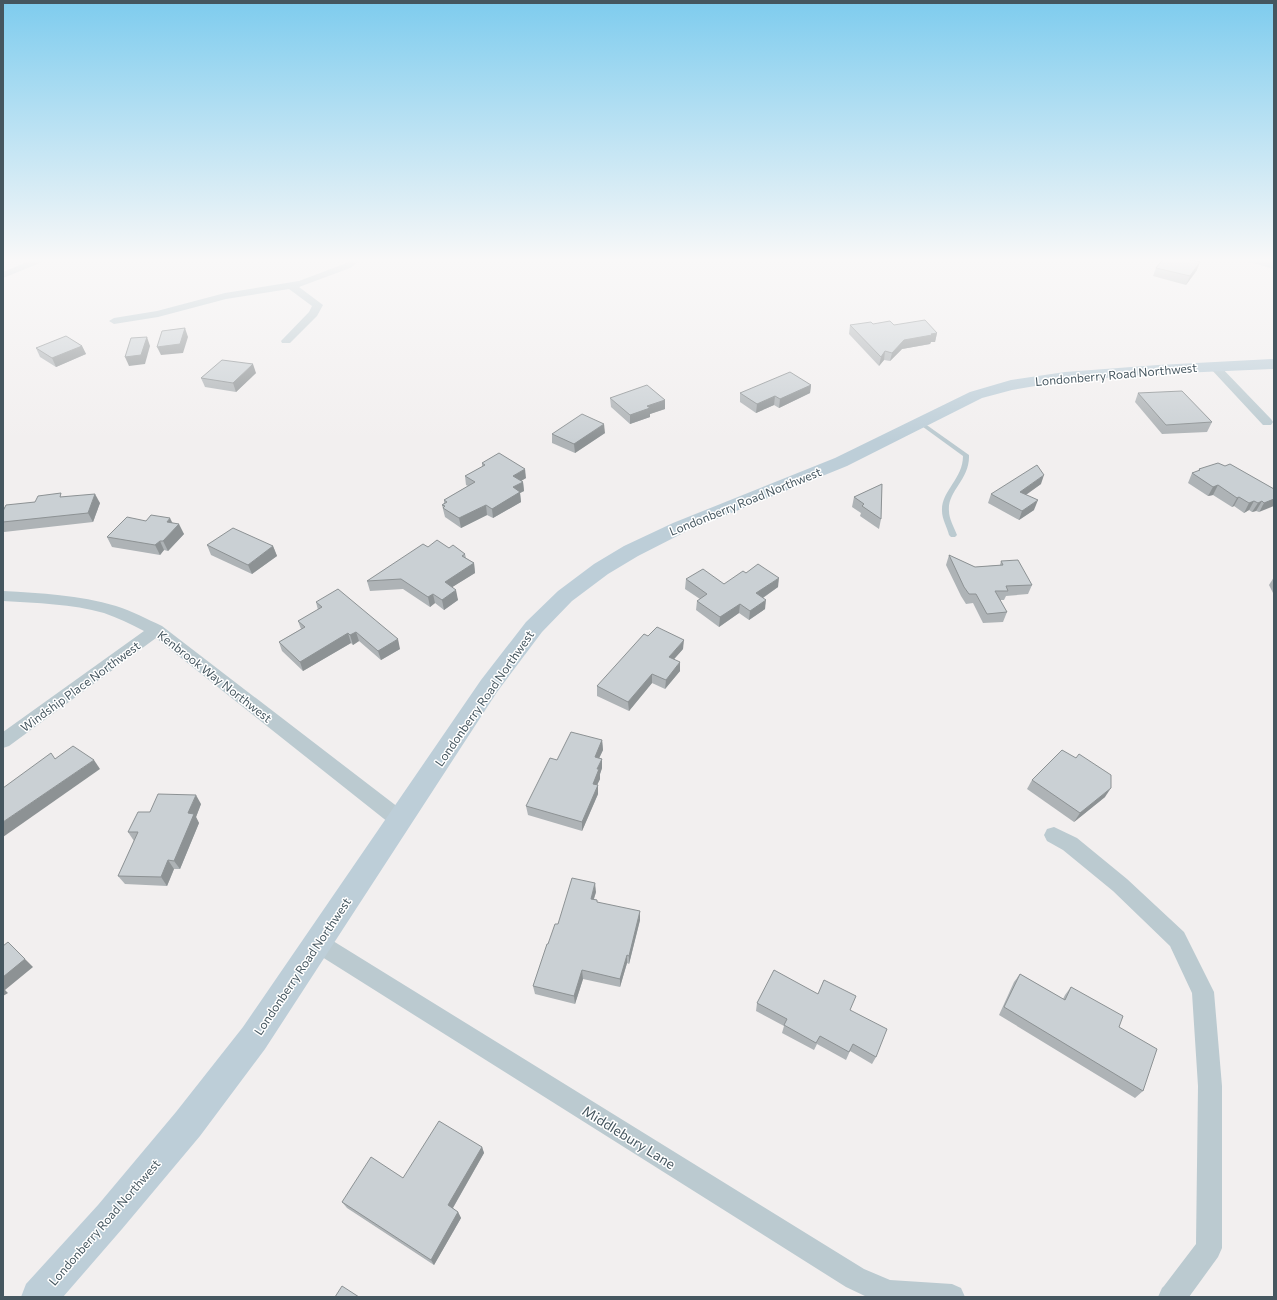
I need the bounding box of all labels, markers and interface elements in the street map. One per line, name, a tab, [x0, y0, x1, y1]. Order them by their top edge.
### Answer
street label: Londonberry Road Northwest	[1034, 360, 1198, 388]
street label: Londonberry Road Northwest	[667, 464, 823, 538]
street label: Kenbrook Way Northwest	[155, 627, 275, 725]
street label: Londonberry Road Northwest	[432, 627, 536, 769]
street label: Windship Place Northwest	[18, 638, 142, 734]
street label: Londonberry Road Northwest	[251, 895, 353, 1037]
street label: Middlebury Lane	[579, 1102, 679, 1172]
street label: Londonberry Road Northwest	[45, 1156, 163, 1288]

